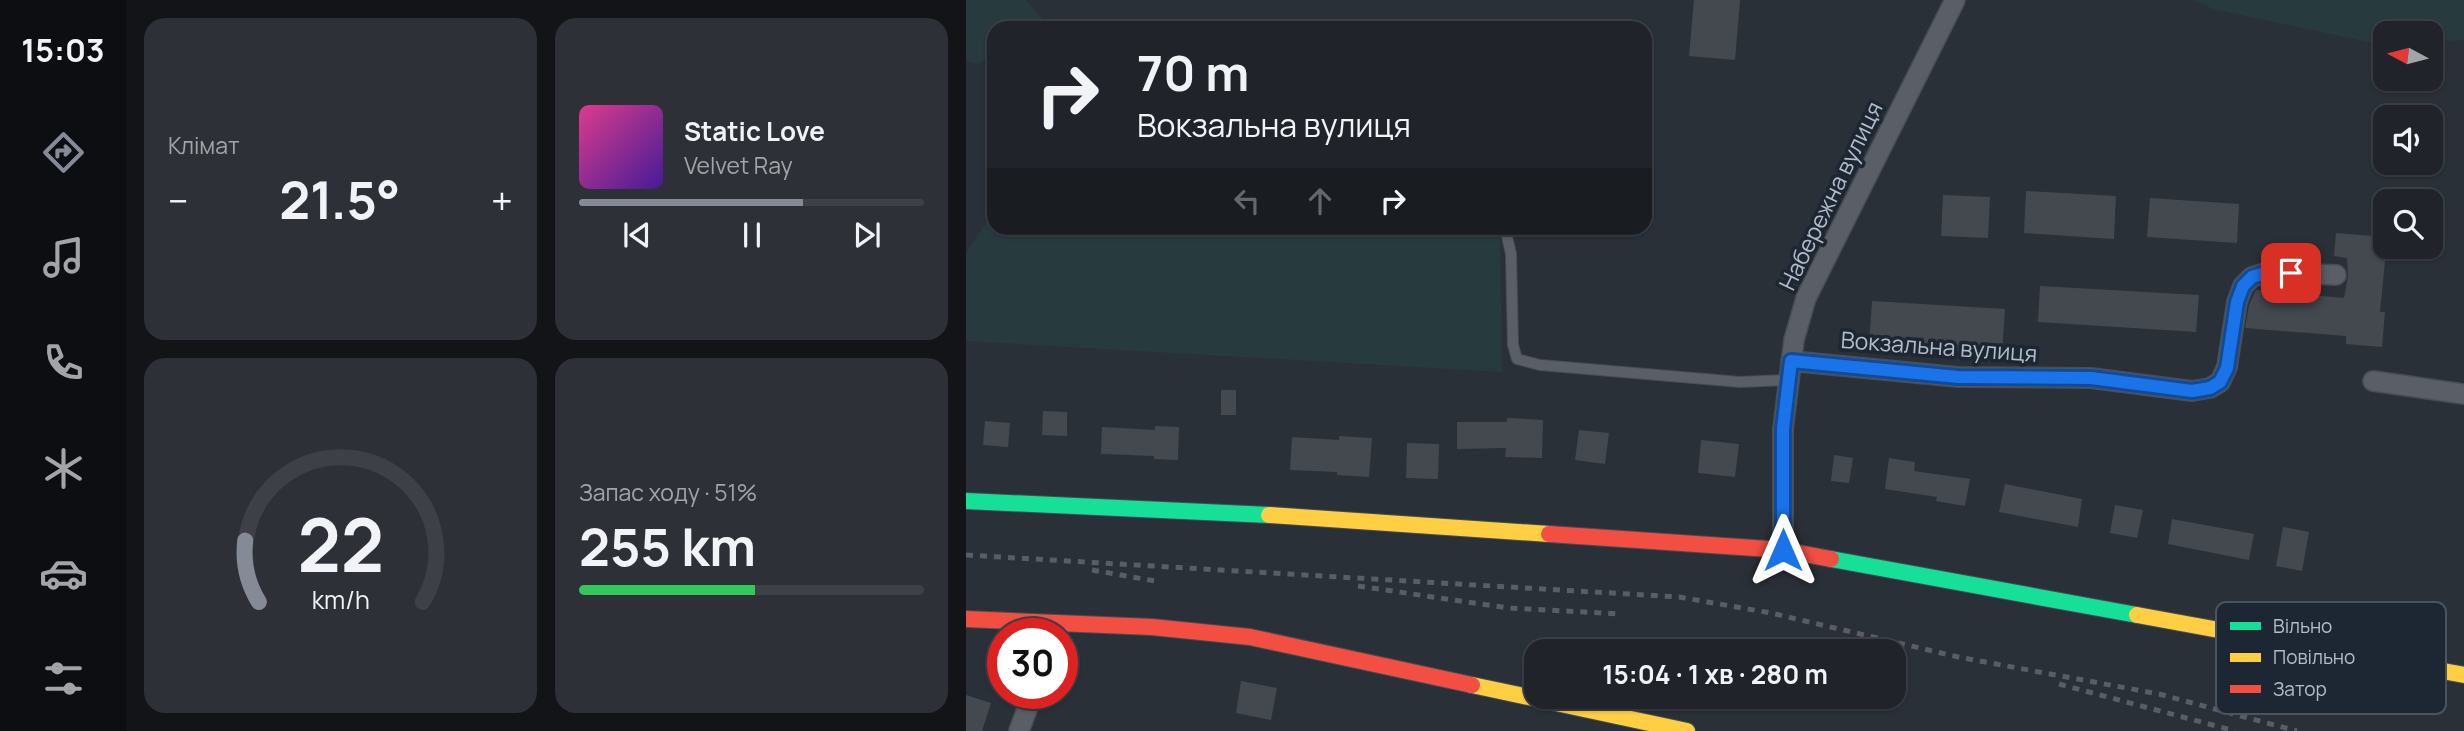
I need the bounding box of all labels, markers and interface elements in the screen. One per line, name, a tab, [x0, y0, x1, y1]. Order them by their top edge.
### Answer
north arrow	[2373, 21, 2443, 91]
map controls	[2373, 21, 2443, 259]
text: 15:03	[21, 28, 105, 72]
text: 70 m	[1137, 39, 1249, 106]
icon: right	[1022, 49, 1113, 140]
street label: Набережна вулиця	[1771, 96, 1890, 295]
text: Вокзальна вулиця	[1137, 103, 1411, 147]
button: sound	[2373, 105, 2443, 175]
text: Static Love	[684, 113, 825, 149]
icon: directions	[39, 128, 88, 177]
text: Клімат	[168, 129, 240, 161]
text: Velvet Ray	[684, 149, 793, 181]
text: 21.5°	[279, 164, 400, 235]
text: −	[168, 174, 189, 226]
text: +	[491, 174, 513, 226]
icon: left	[1228, 182, 1266, 220]
icon: ahead	[1301, 182, 1339, 220]
icon: right	[1374, 182, 1412, 220]
button: search	[2373, 189, 2443, 259]
icon: previous	[618, 216, 656, 254]
icon: pause	[733, 216, 771, 254]
icon: next	[848, 216, 886, 254]
icon: music	[39, 233, 88, 282]
pin	[2261, 243, 2321, 303]
icon: arrive	[2272, 254, 2310, 292]
street label: Вокзальна вулиця	[1840, 323, 2038, 369]
icon: phone	[39, 338, 88, 387]
icon: climate	[39, 444, 88, 493]
text: Запас ходу · 51%	[579, 476, 757, 508]
text: 22	[297, 494, 384, 594]
text: 255 km	[579, 511, 756, 582]
position arrow	[1746, 513, 1820, 587]
icon: car	[39, 549, 88, 598]
text: km/h	[311, 581, 370, 616]
legend	[2216, 602, 2446, 714]
text: Вільно	[2273, 613, 2332, 639]
speed limit sign: 30	[987, 618, 1078, 709]
text: Повільно	[2273, 644, 2355, 670]
icon: filters	[39, 654, 88, 703]
text: 15:04 · 1 хв · 280 m	[1602, 656, 1828, 692]
text: Затор	[2273, 676, 2327, 702]

